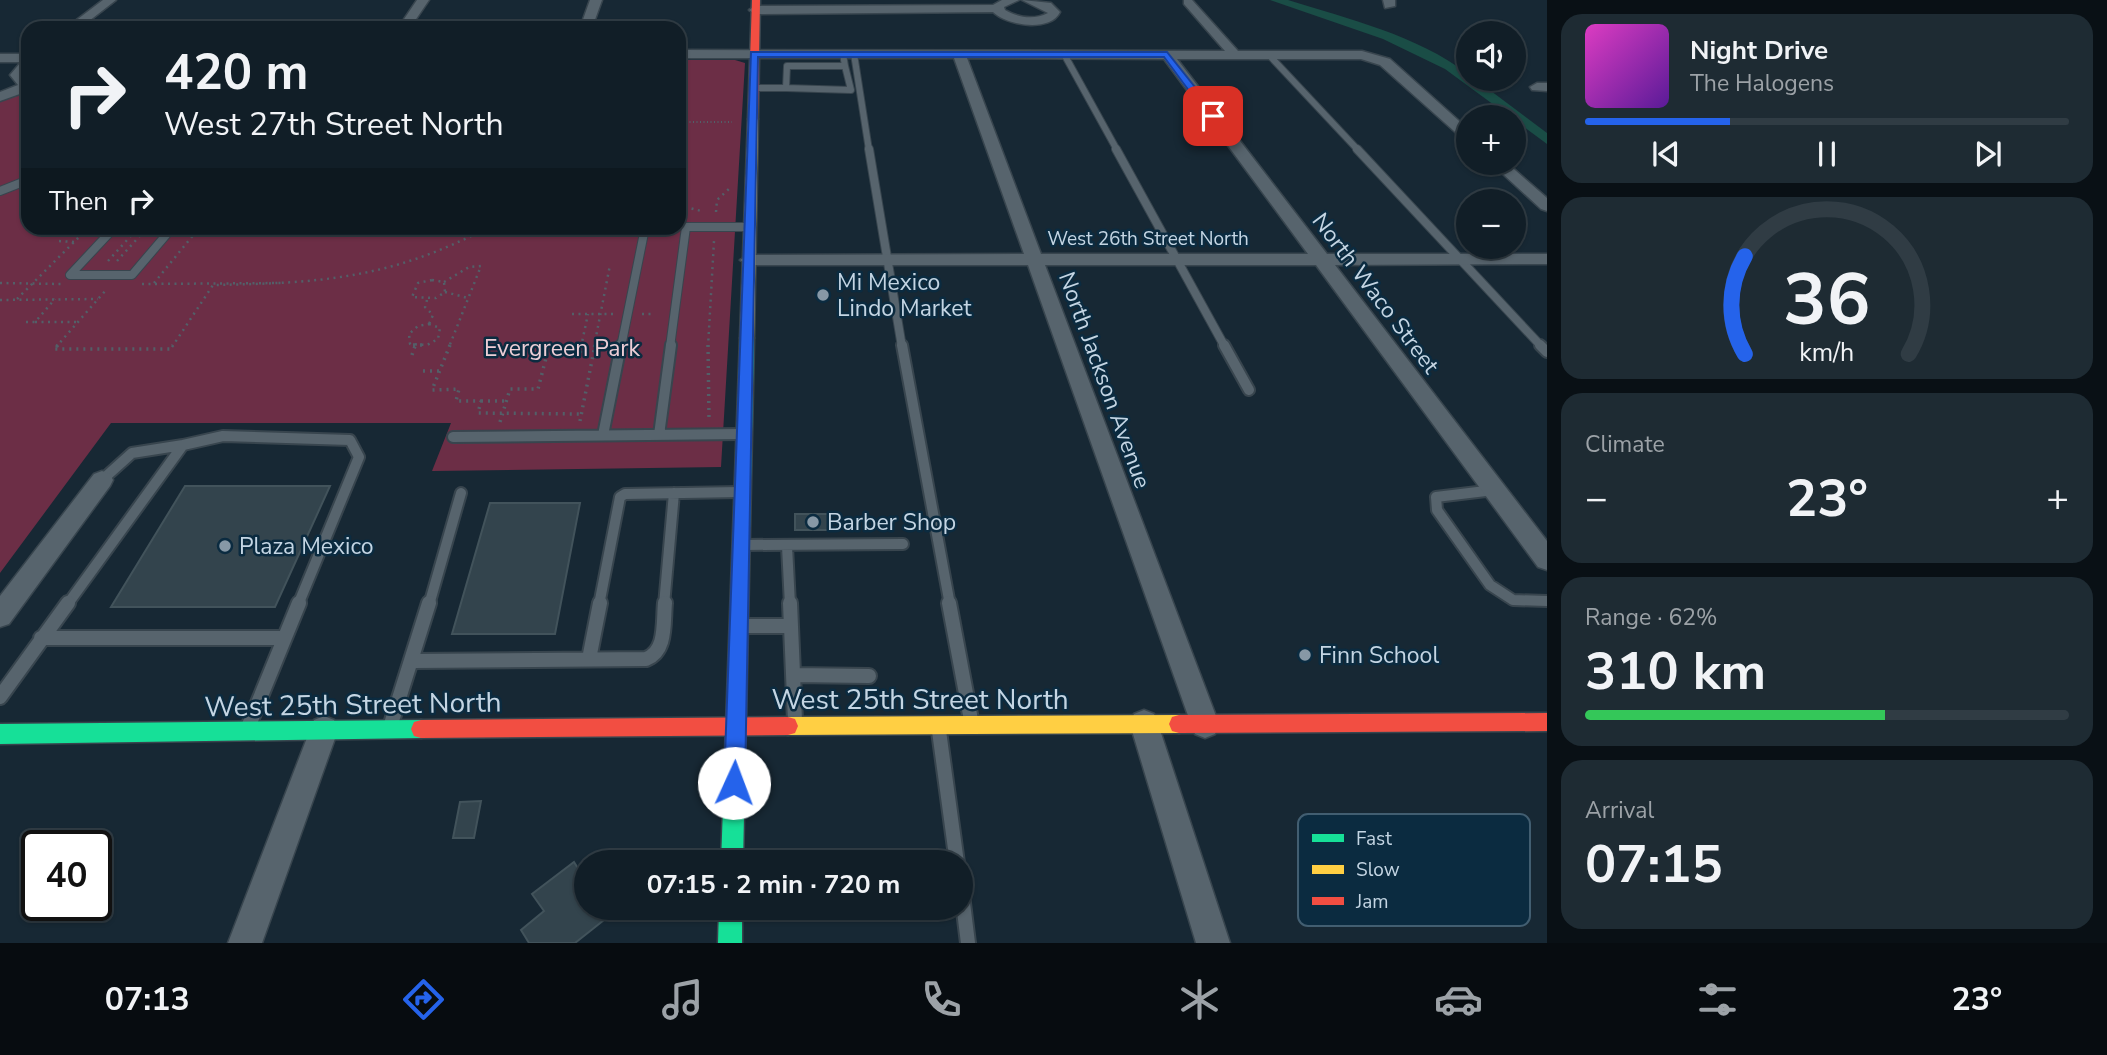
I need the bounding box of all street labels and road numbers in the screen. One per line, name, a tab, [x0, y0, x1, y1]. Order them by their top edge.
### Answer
street label: North Waco Street	[1305, 207, 1447, 381]
street label: West 26th Street North	[1047, 226, 1249, 252]
street label: North Jackson Avenue	[1051, 268, 1158, 493]
street label: West 25th Street North	[771, 681, 1069, 719]
street label: West 25th Street North	[204, 683, 502, 727]

